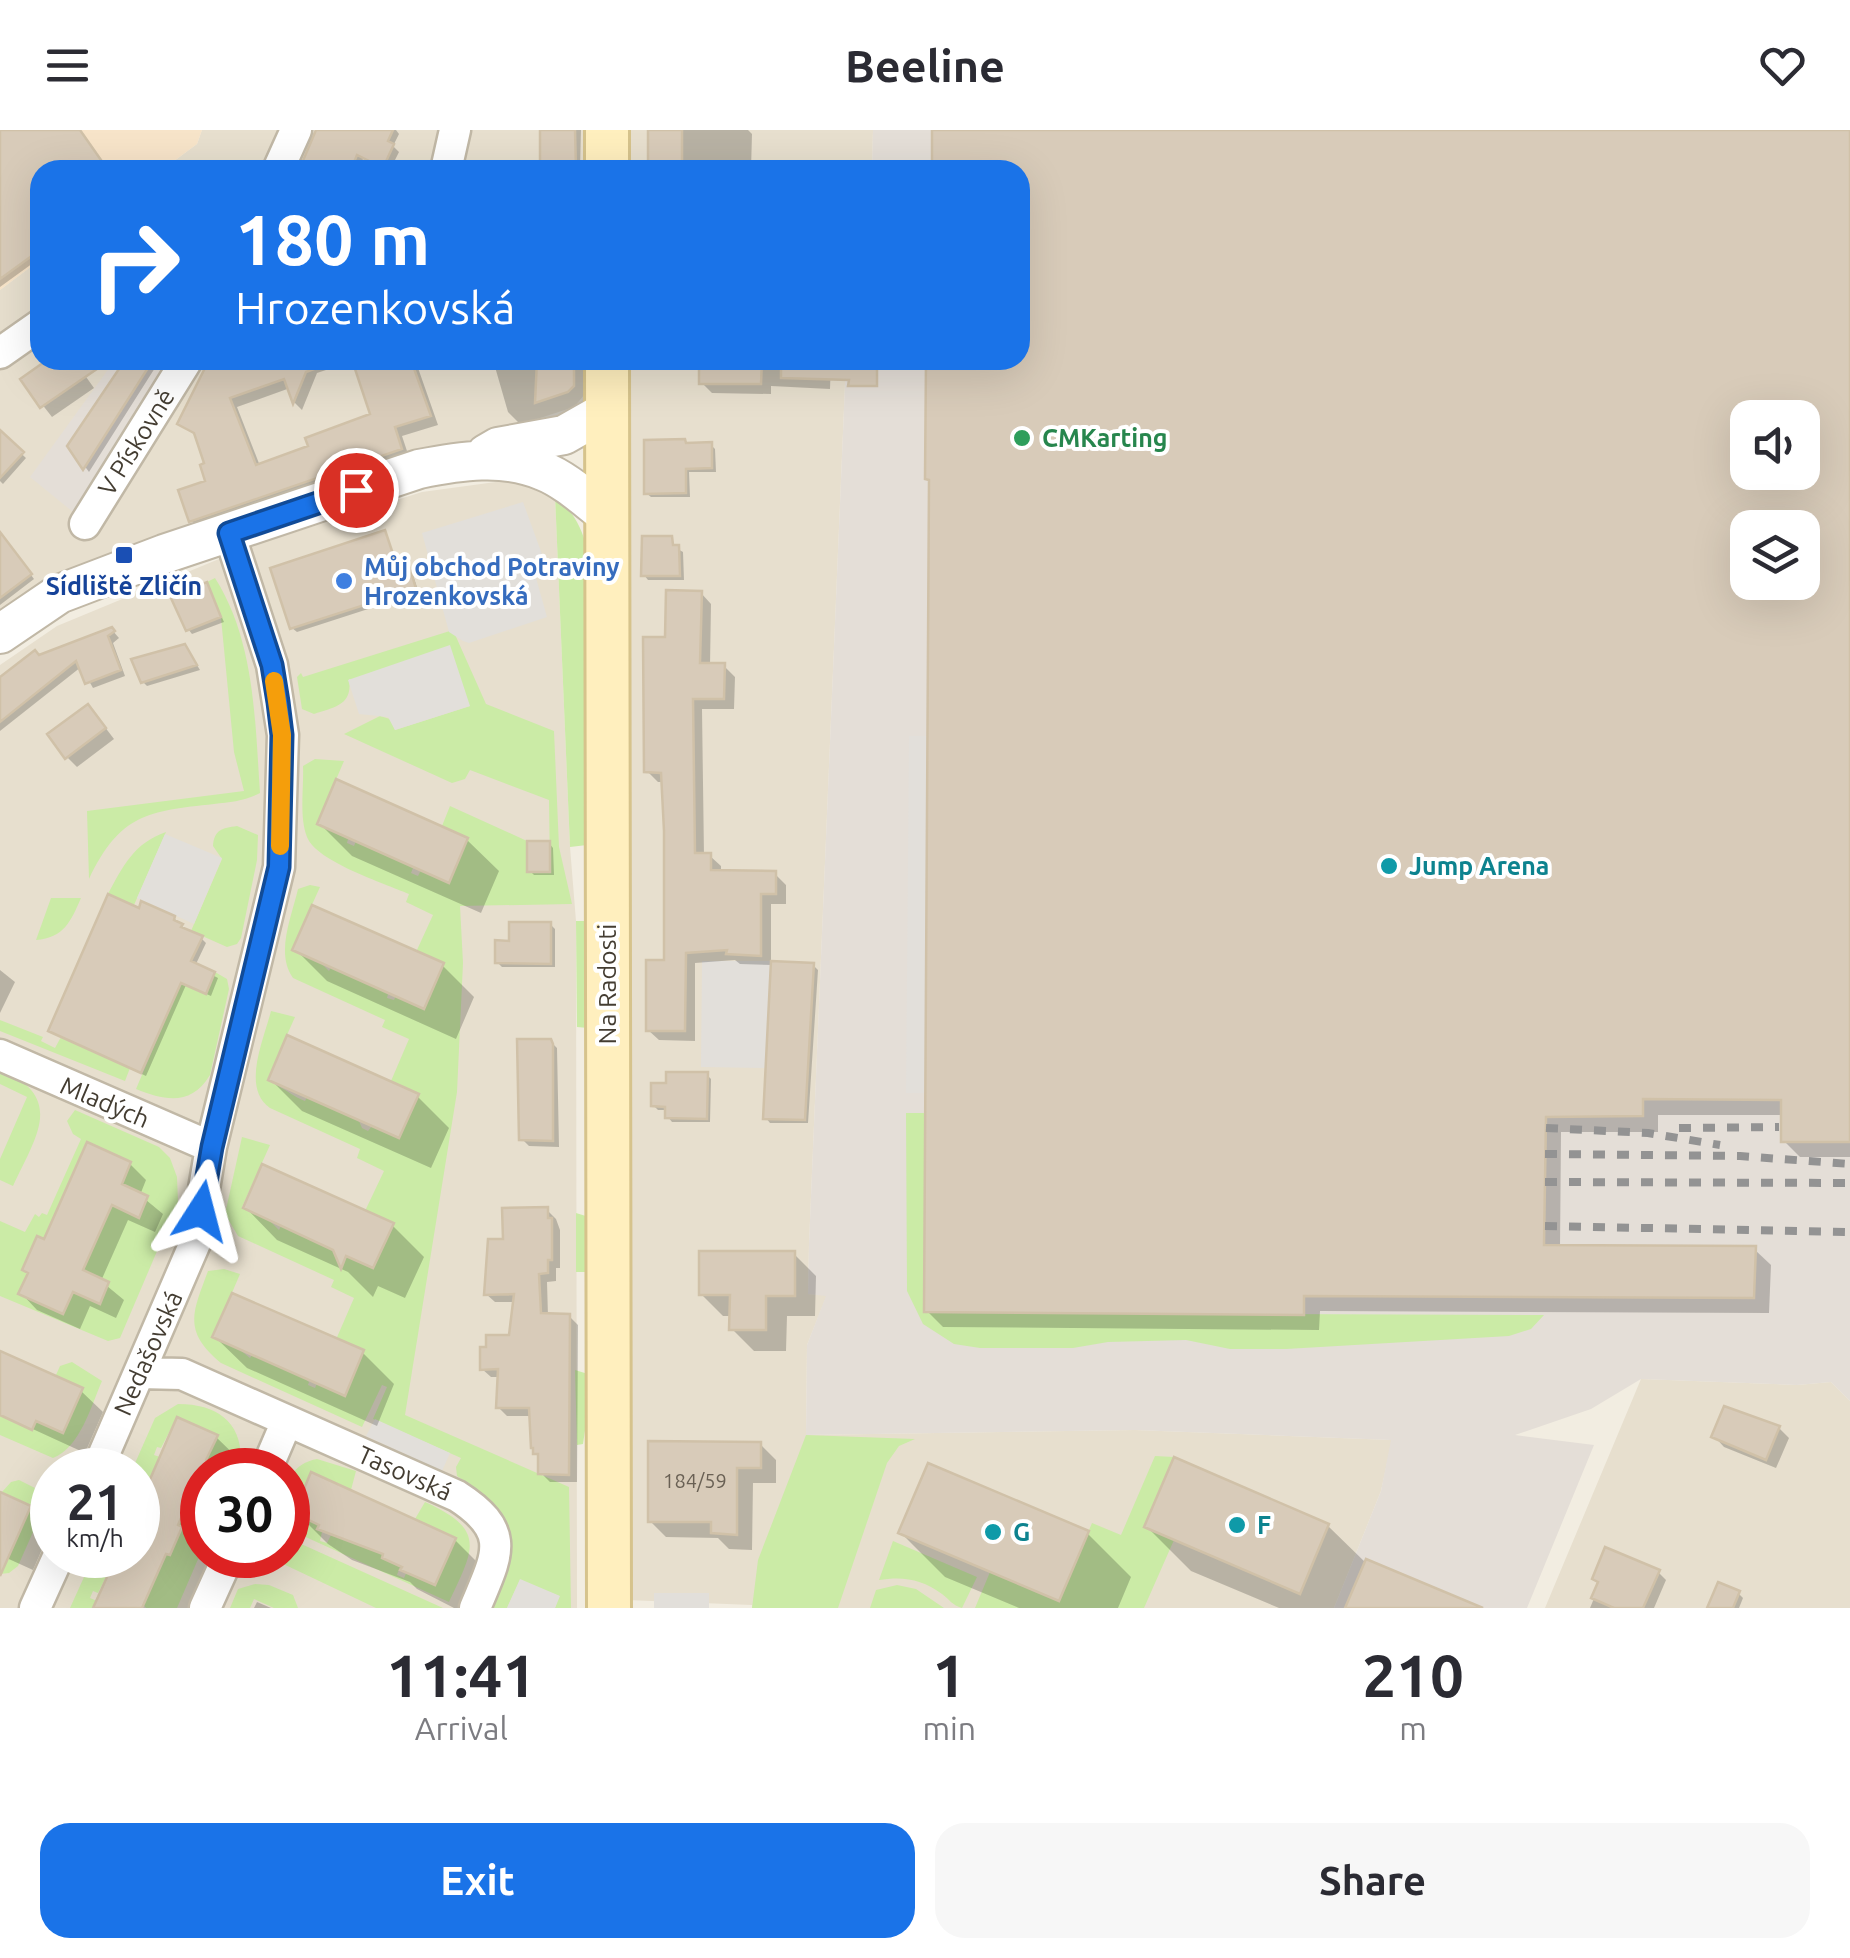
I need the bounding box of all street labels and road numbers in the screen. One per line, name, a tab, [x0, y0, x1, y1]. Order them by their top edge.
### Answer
street label: V Pískovně	[92, 384, 180, 500]
street label: Na Radosti	[593, 924, 621, 1044]
street label: Mladých	[56, 1071, 154, 1133]
street label: Nedašovská	[108, 1287, 188, 1419]
street label: Tasovská	[354, 1440, 456, 1506]

